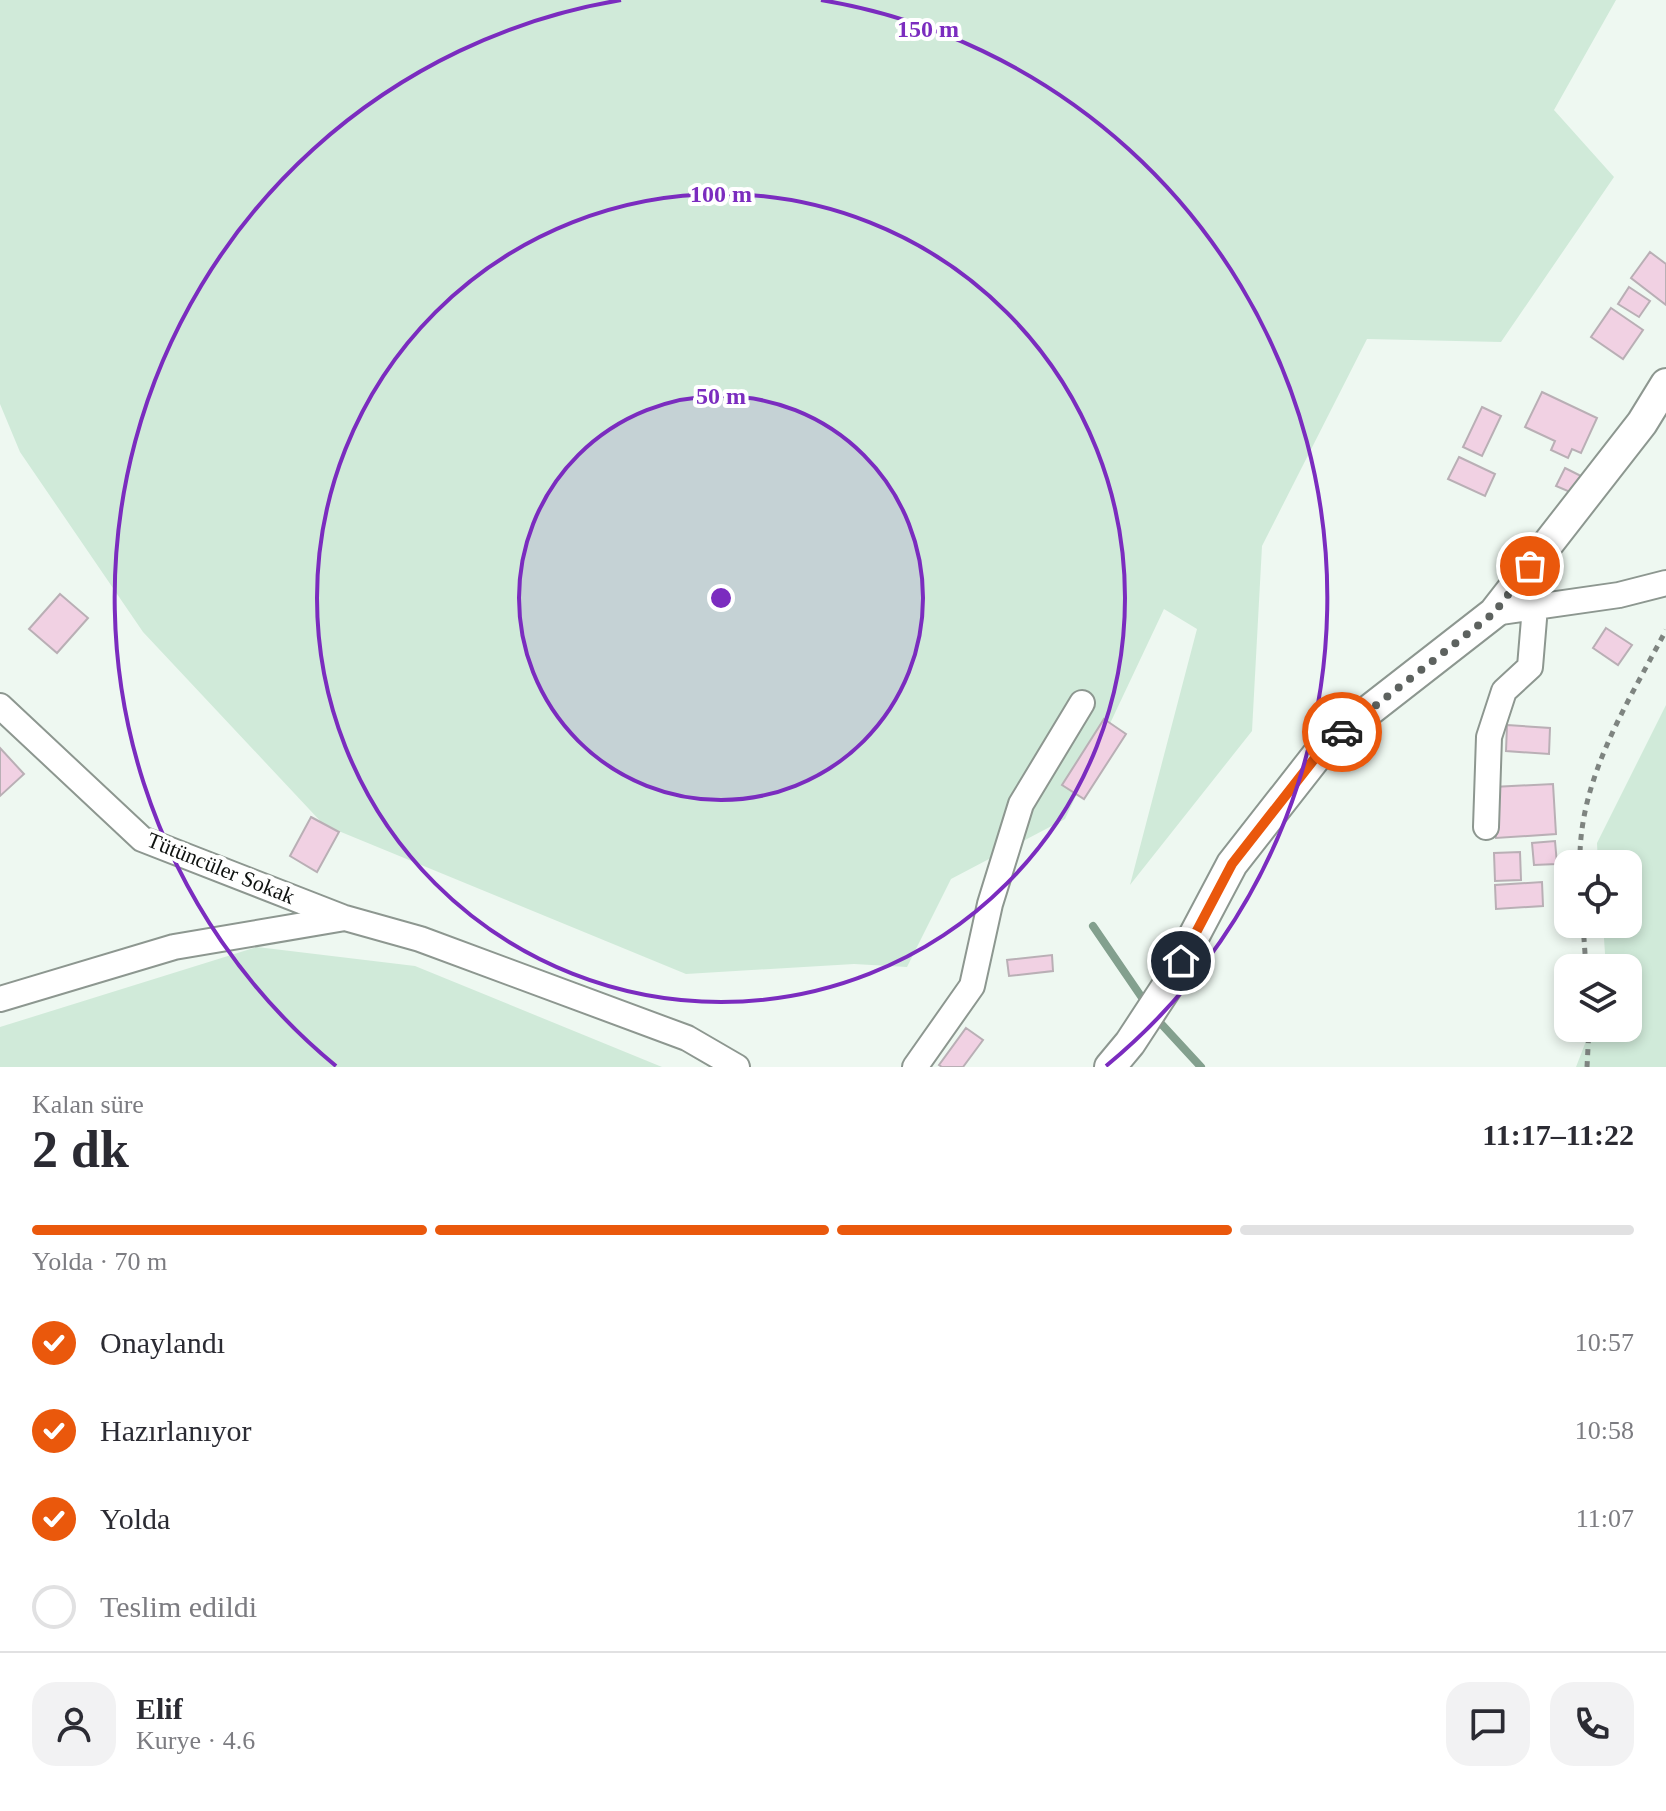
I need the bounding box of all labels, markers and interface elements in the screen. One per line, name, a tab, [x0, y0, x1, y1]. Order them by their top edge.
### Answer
text: 150 m	[897, 16, 959, 42]
text: 100 m	[690, 181, 752, 207]
text: 50 m	[696, 383, 746, 409]
pin	[1496, 532, 1564, 600]
icon: bag	[1508, 544, 1552, 588]
centre of rings	[707, 584, 735, 612]
courier	[1302, 692, 1382, 772]
icon: car	[1320, 710, 1364, 754]
street label: Tütüncüler Sokak	[144, 827, 298, 909]
map controls	[1554, 850, 1642, 1042]
button: locate	[1554, 850, 1642, 938]
pin	[1147, 927, 1215, 995]
icon: home	[1159, 939, 1203, 983]
button: layers	[1554, 954, 1642, 1042]
text: Kalan süre	[32, 1090, 144, 1119]
text: 11:17–11:22	[1482, 1118, 1634, 1151]
text: 2 dk	[32, 1121, 129, 1178]
text: Yolda · 70 m	[32, 1247, 167, 1276]
icon: check	[32, 1321, 76, 1365]
text: Onaylandı	[100, 1326, 225, 1359]
text: 10:57	[1575, 1328, 1634, 1357]
icon: check	[32, 1409, 76, 1453]
text: Hazırlanıyor	[100, 1414, 252, 1447]
text: 10:58	[1575, 1416, 1634, 1445]
icon: check	[32, 1497, 76, 1541]
text: Yolda	[100, 1502, 170, 1535]
text: 11:07	[1576, 1504, 1634, 1533]
text: Teslim edildi	[100, 1590, 257, 1623]
button: person	[32, 1682, 116, 1766]
button: chat	[1446, 1682, 1530, 1766]
button: phone	[1550, 1682, 1634, 1766]
text: Elif	[136, 1692, 183, 1725]
text: Kurye · 4.6	[136, 1726, 255, 1755]

